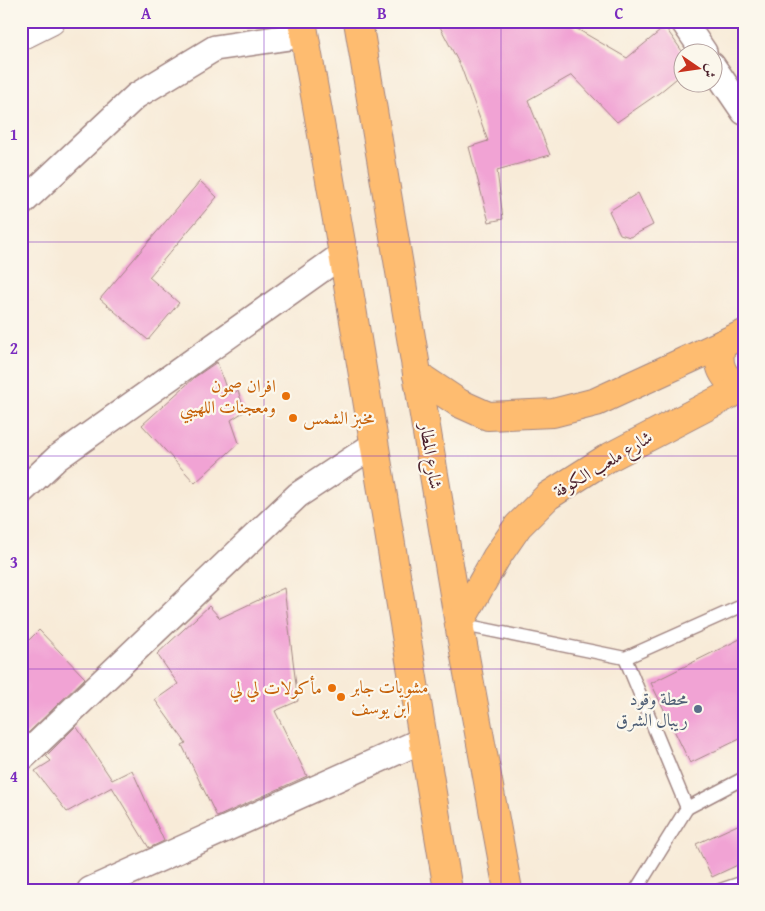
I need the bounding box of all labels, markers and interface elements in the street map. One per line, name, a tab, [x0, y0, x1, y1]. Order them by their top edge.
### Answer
text: A	[141, 1, 152, 25]
text: B	[377, 1, 387, 25]
text: C	[614, 1, 624, 25]
north arrow	[672, 42, 722, 92]
text: ش	[699, 62, 722, 80]
text: 1	[10, 122, 18, 146]
text: 2	[10, 336, 18, 360]
place label: افران صمون ومعجنات اللهيبي	[180, 372, 276, 424]
marker: افران صمون ومعجنات اللهيبي	[280, 390, 292, 402]
place label: مخبز الشمس	[303, 404, 375, 431]
marker: مخبز الشمس	[287, 412, 299, 424]
street label: شارع المطار	[411, 419, 450, 491]
street label: شارع ملعب الكوفة	[548, 423, 659, 506]
text: 3	[10, 550, 18, 574]
place label: مشويات جابر ابن يوسف	[349, 673, 428, 721]
place label: مأكولات لي لي	[230, 674, 322, 703]
marker: مأكولات لي لي	[326, 682, 338, 694]
place label: محطة وقود ريبال الشرق	[616, 685, 688, 733]
marker: مشويات جابر ابن يوسف	[335, 691, 347, 703]
marker: محطة وقود ريبال الشرق	[692, 703, 704, 715]
text: 4	[10, 764, 18, 788]

